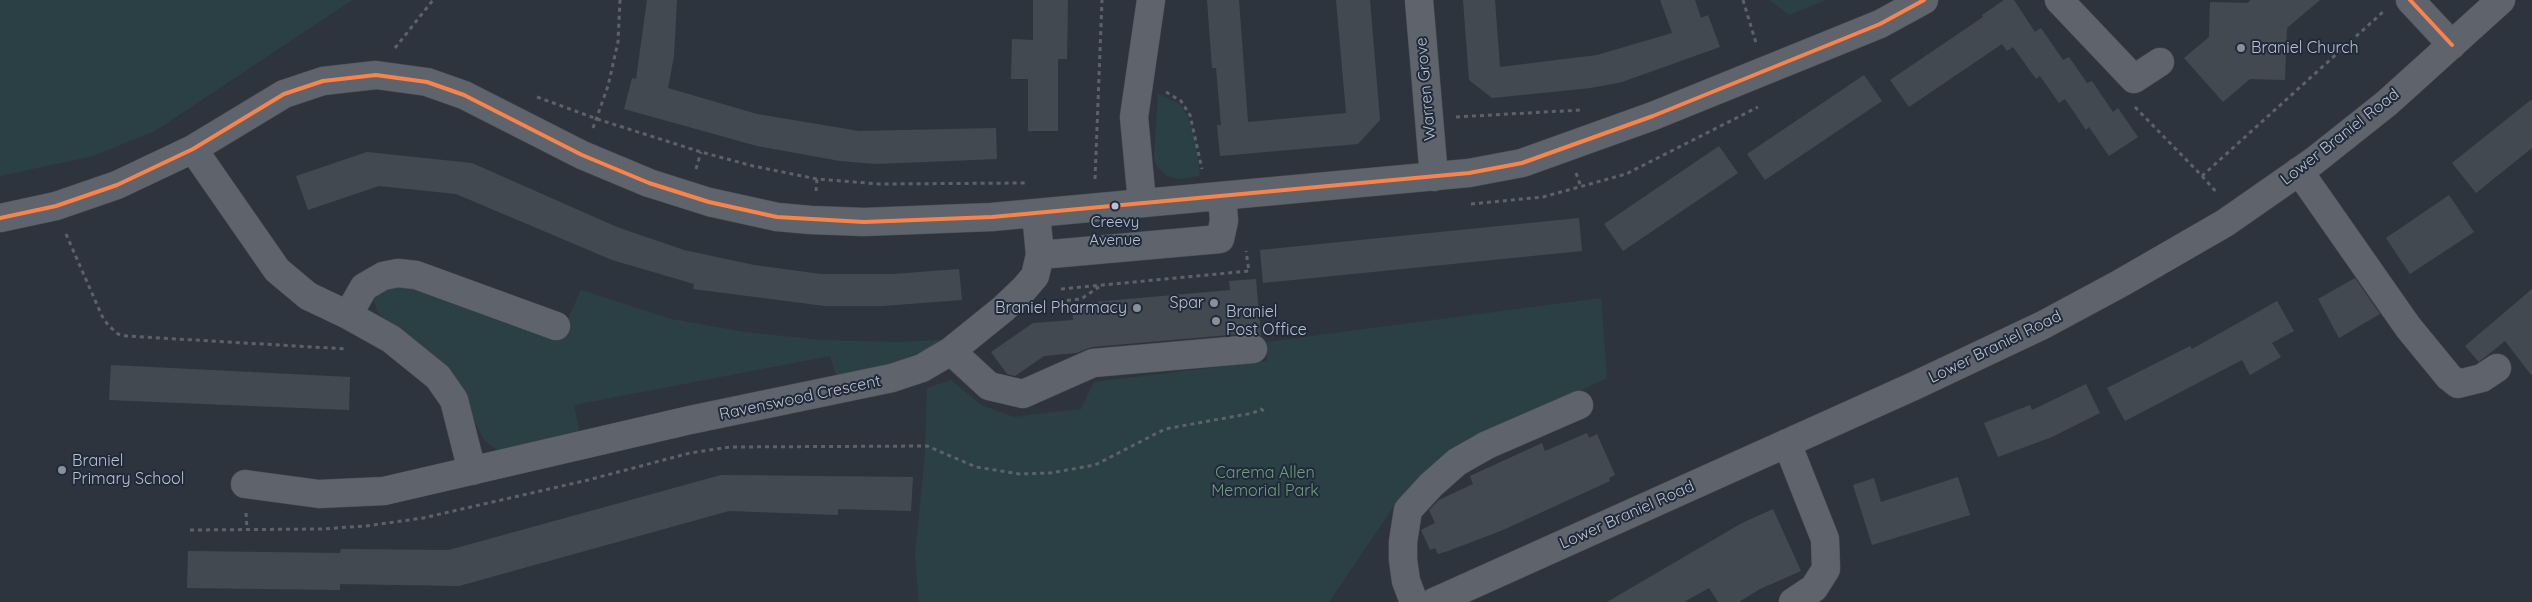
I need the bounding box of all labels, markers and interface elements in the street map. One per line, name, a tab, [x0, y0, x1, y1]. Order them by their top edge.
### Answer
street label: Warren Grove	[1412, 37, 1440, 141]
place label: Braniel Church	[2251, 38, 2359, 58]
marker: Braniel Church	[2235, 42, 2247, 54]
street label: Lower Braniel Road	[2277, 85, 2403, 189]
marker: Creevy Avenue	[1110, 201, 1120, 211]
place label: Creevy Avenue	[1089, 213, 1141, 248]
place label: Spar	[1169, 293, 1204, 313]
marker: Spar	[1208, 297, 1220, 309]
place label: Braniel Pharmacy	[995, 298, 1127, 318]
marker: Braniel Pharmacy	[1131, 302, 1143, 314]
place label: Braniel Post Office	[1226, 302, 1307, 340]
street label: Lower Braniel Road	[1925, 307, 2065, 387]
marker: Braniel Post Office	[1210, 315, 1222, 327]
street label: Ravenswood Crescent	[717, 371, 883, 425]
place label: Braniel Primary School	[72, 451, 184, 489]
park label: Carema Allen Memorial Park	[1211, 463, 1319, 501]
marker: Braniel Primary School	[56, 464, 68, 476]
street label: Lower Braniel Road	[1557, 477, 1697, 553]

